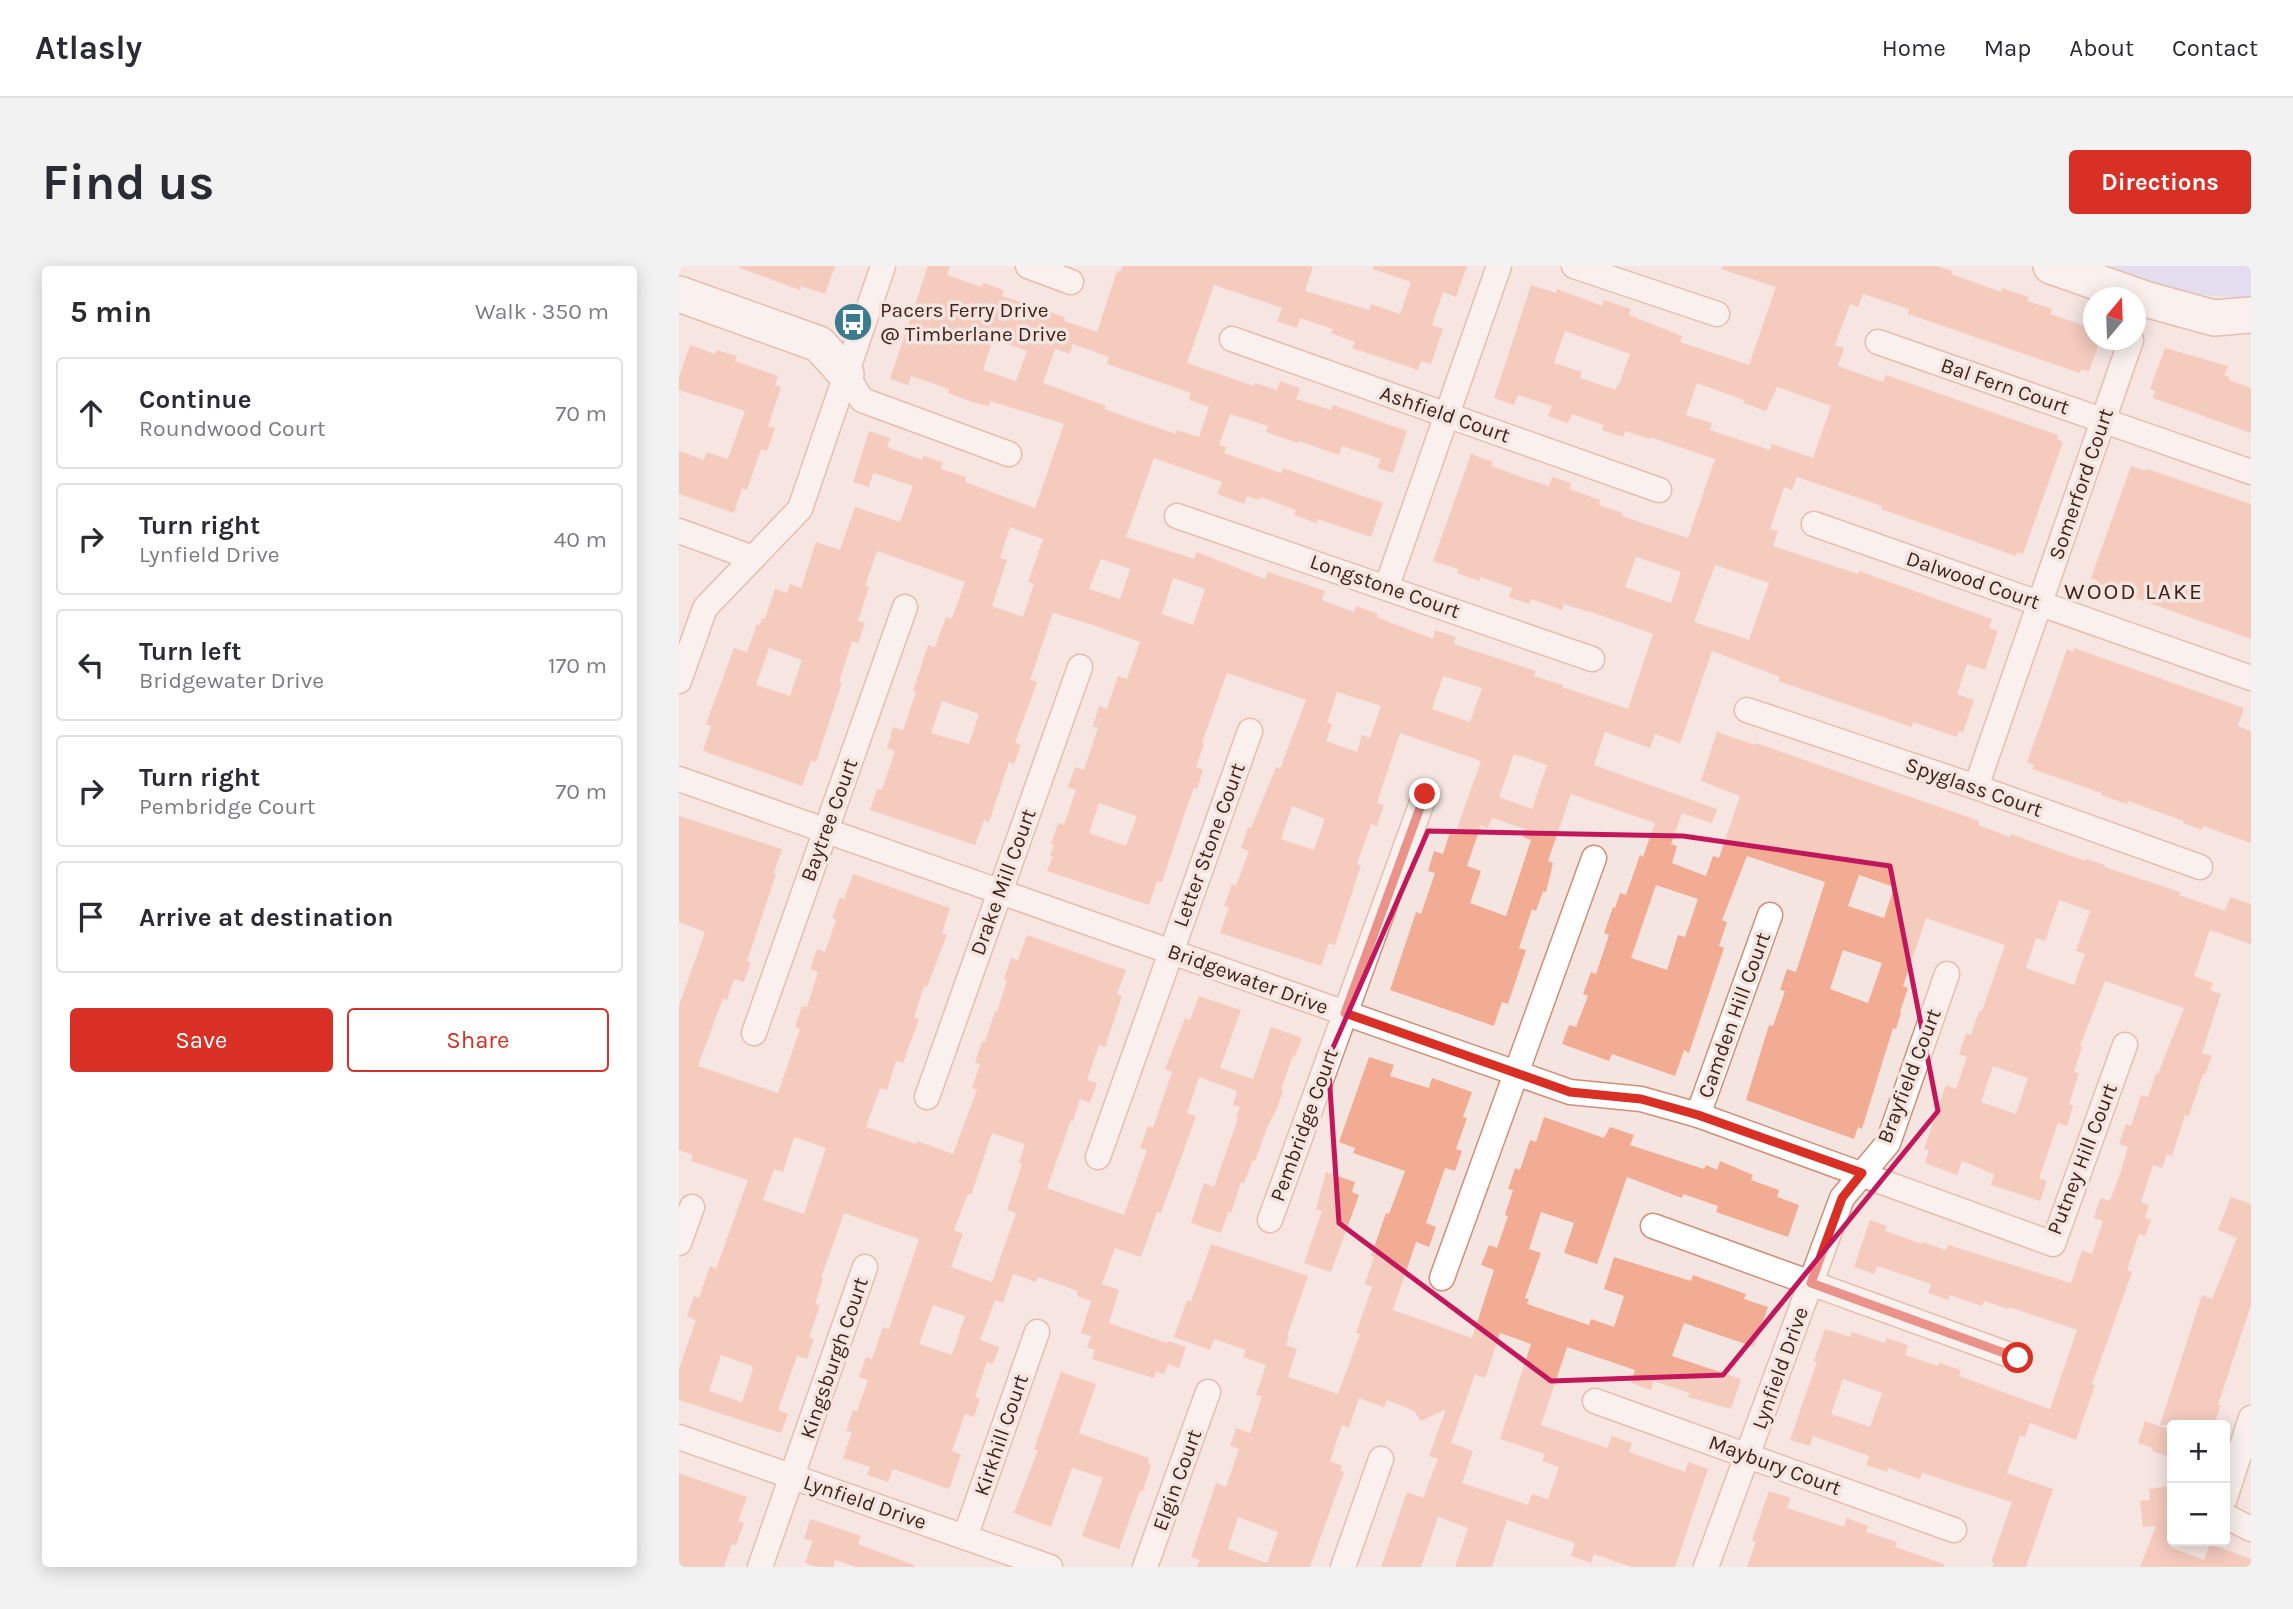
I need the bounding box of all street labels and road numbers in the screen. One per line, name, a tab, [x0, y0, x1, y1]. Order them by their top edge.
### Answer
street label: Bal Fern Court	[1938, 353, 2073, 419]
street label: Ashfield Court	[1377, 381, 1513, 447]
street label: Somerford Court	[2044, 405, 2118, 563]
street label: Dalwood Court	[1903, 546, 2043, 614]
street label: Longstone Court	[1307, 549, 1463, 623]
street label: Spyglass Court	[1902, 752, 2046, 822]
street label: Baytree Court	[796, 755, 862, 885]
street label: Letter Stone Court	[1168, 760, 1250, 930]
street label: Drake Mill Court	[965, 805, 1041, 958]
street label: Camden Hill Court	[1693, 929, 1775, 1101]
street label: Bridgewater Drive	[1164, 939, 1332, 1019]
street label: Brayfield Court	[1872, 1005, 1946, 1147]
street label: Pembridge Court	[1265, 1045, 1343, 1205]
street label: Putney Hill Court	[2042, 1080, 2122, 1238]
street label: Kingsburgh Court	[795, 1274, 873, 1442]
street label: Lynfield Drive	[1747, 1304, 1813, 1432]
street label: Kirkhill Court	[969, 1371, 1033, 1499]
street label: Elgin Court	[1148, 1426, 1206, 1534]
street label: Maybury Court	[1705, 1430, 1845, 1500]
street label: Lynfield Drive	[800, 1470, 930, 1534]

